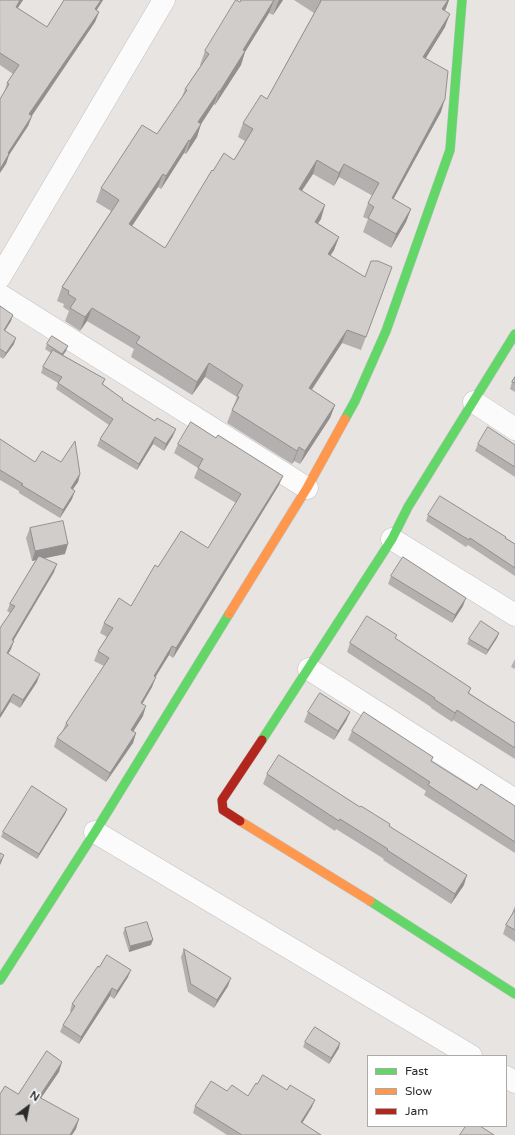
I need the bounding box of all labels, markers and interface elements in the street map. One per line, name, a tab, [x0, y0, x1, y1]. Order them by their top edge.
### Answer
legend	[367, 1055, 507, 1127]
text: Fast	[405, 1064, 428, 1078]
text: Slow	[405, 1084, 432, 1098]
north arrow	[8, 1087, 48, 1127]
text: N	[27, 1089, 42, 1104]
text: Jam	[405, 1104, 428, 1118]

